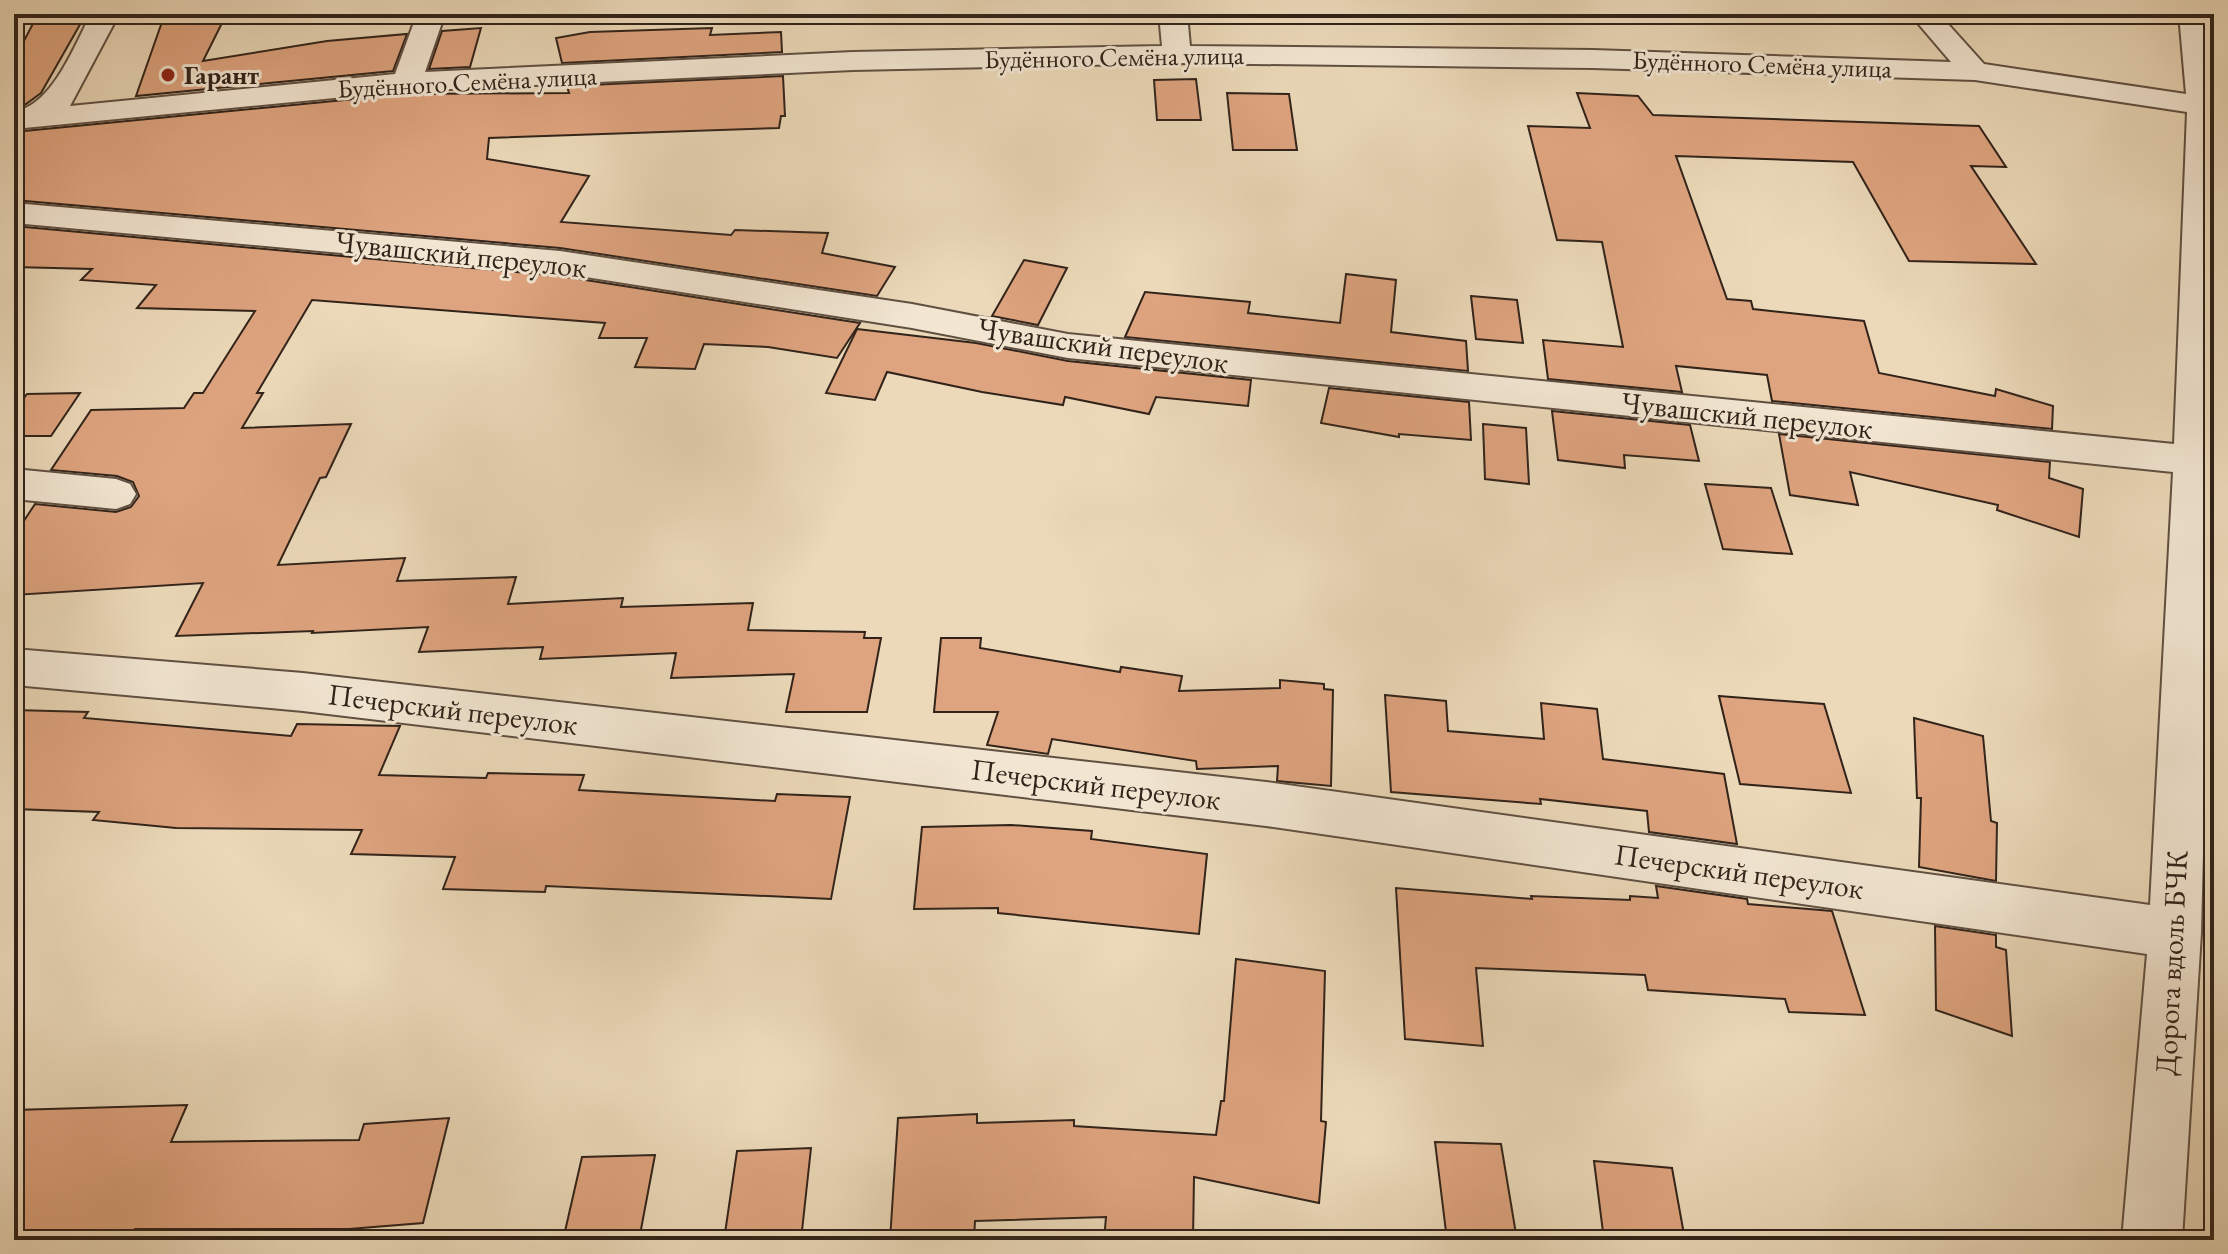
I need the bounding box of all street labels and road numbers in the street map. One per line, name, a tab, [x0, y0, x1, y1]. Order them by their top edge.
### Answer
street label: Будённого Семёна улица	[984, 38, 1245, 76]
street label: Будённого Семёна улица	[1631, 42, 1893, 86]
street label: Будённого Семёна улица	[336, 58, 598, 106]
street label: Чувашский переулок	[333, 221, 589, 287]
street label: Чувашский переулок	[975, 308, 1231, 382]
street label: Чувашский переулок	[1619, 382, 1875, 448]
street label: Печерский переулок	[326, 674, 580, 744]
street label: Печерский переулок	[969, 749, 1223, 819]
street label: Печерский переулок	[1612, 834, 1866, 908]
street label: Дорога вдоль БЧК	[2146, 849, 2196, 1077]

